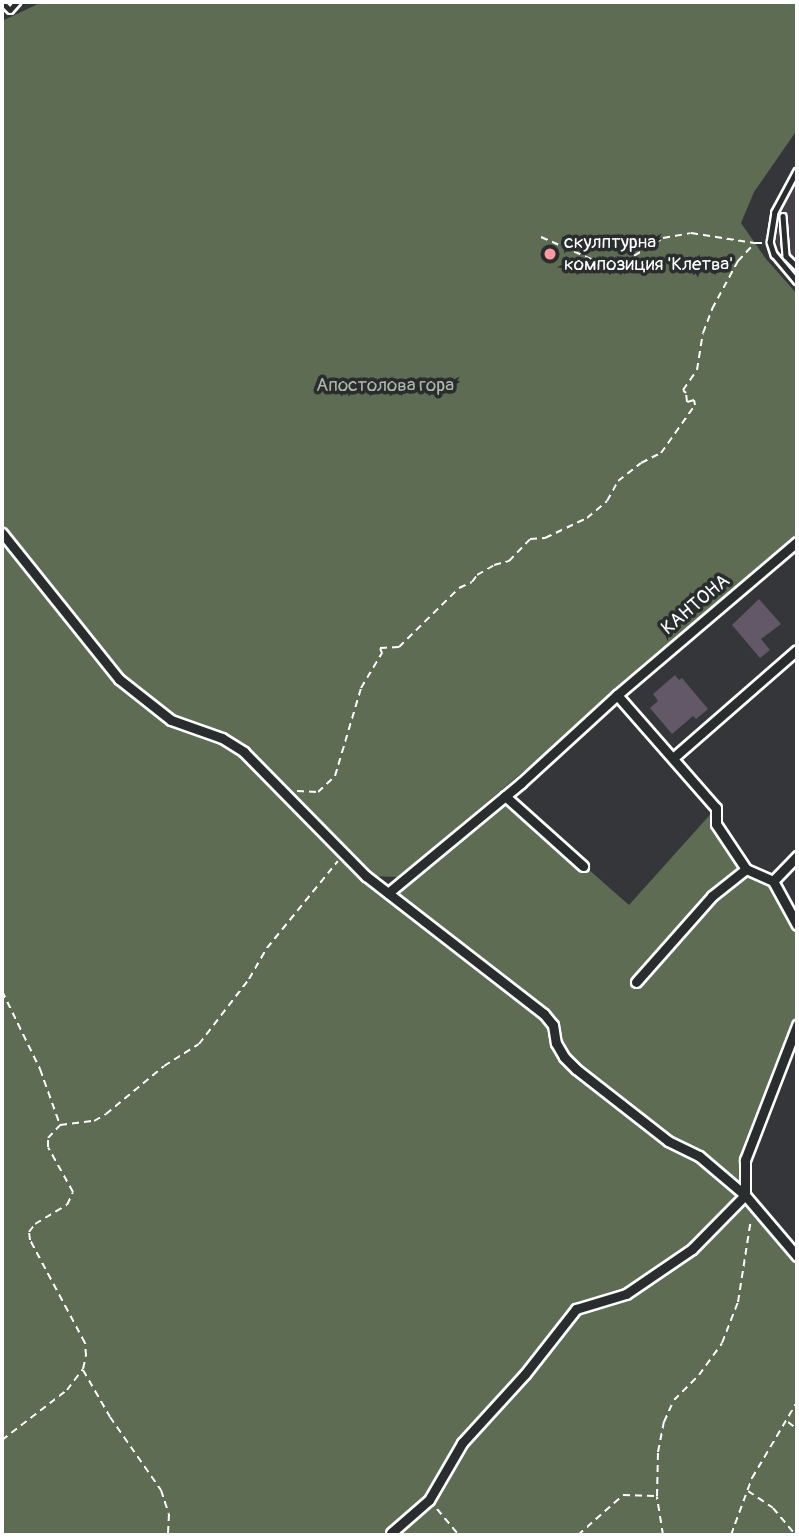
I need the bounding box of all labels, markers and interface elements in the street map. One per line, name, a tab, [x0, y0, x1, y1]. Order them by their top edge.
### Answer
place label: скулптурна композиция 'Клетва'	[564, 232, 733, 276]
marker: скулптурна композиция 'Клетва'	[542, 246, 558, 262]
park label: Апостолова гора	[316, 375, 454, 397]
street label: КАНТОНА	[657, 570, 735, 640]

